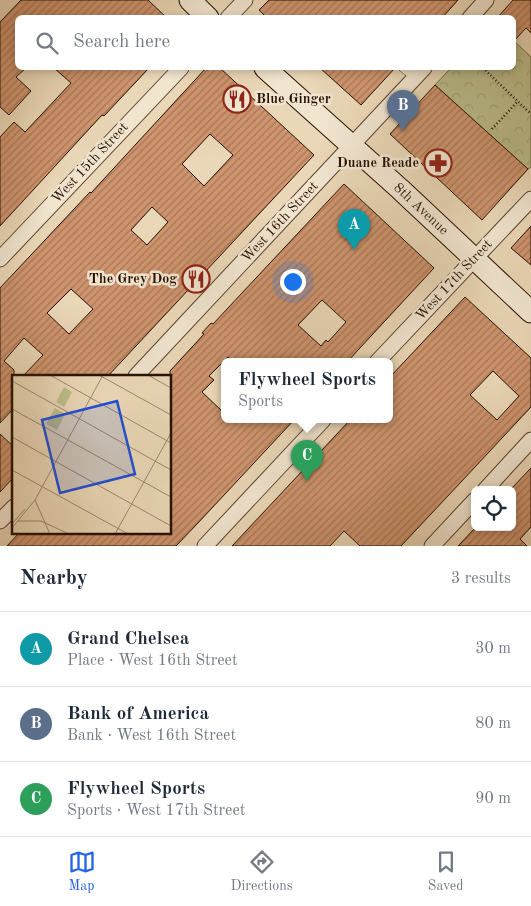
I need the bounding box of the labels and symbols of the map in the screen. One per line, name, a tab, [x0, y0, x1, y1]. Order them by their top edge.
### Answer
restaurant icon: Blue Ginger	[222, 84, 252, 114]
pin: B	[387, 90, 419, 131]
place label: Blue Ginger	[256, 92, 331, 106]
street label: West 15th Street	[49, 120, 131, 206]
pharmacy icon: Duane Reade	[423, 148, 453, 178]
place label: Duane Reade	[337, 156, 419, 170]
street label: West 16th Street	[239, 179, 321, 265]
street label: 8th Avenue	[391, 180, 451, 238]
pin: A	[338, 209, 370, 250]
street label: West 17th Street	[413, 237, 495, 323]
restaurant icon: The Grey Dog	[181, 264, 211, 294]
your location	[280, 269, 306, 295]
place label: The Grey Dog	[89, 272, 177, 286]
inset map	[12, 375, 171, 534]
pin: C	[291, 440, 323, 481]

